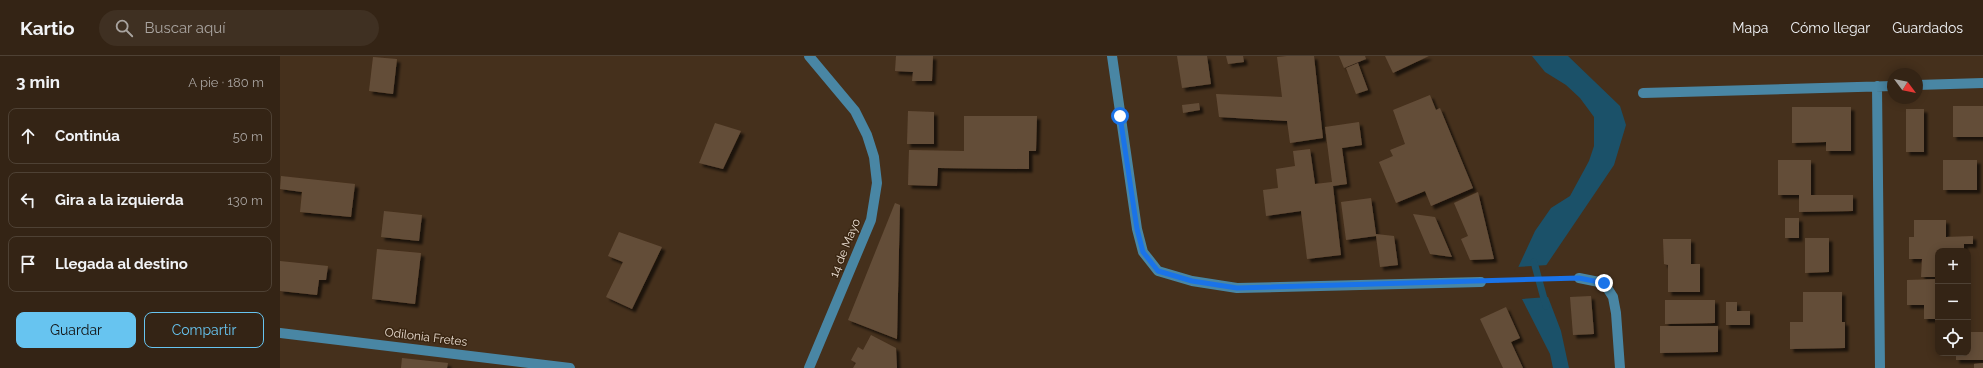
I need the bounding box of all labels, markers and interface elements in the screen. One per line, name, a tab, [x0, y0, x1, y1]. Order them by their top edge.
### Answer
search box	[99, 10, 379, 46]
text: Kartio	[20, 17, 75, 39]
icon: search	[113, 17, 135, 39]
text: Buscar aquí	[145, 19, 225, 37]
text: Mapa	[1732, 20, 1768, 36]
text: Cómo llegar	[1790, 20, 1870, 36]
text: Guardados	[1892, 20, 1963, 36]
north arrow	[1887, 68, 1923, 104]
text: 3 min	[16, 72, 60, 92]
text: A pie · 180 m	[188, 75, 264, 90]
route start	[1111, 107, 1129, 125]
icon: ahead	[17, 125, 39, 147]
text: Continúa	[55, 127, 120, 145]
text: 50 m	[233, 129, 263, 144]
icon: left	[17, 189, 39, 211]
text: Gira a la izquierda	[55, 191, 184, 209]
text: 130 m	[227, 193, 263, 208]
street label: 14 de Mayo	[827, 216, 863, 280]
map controls	[1935, 248, 1971, 356]
button: +	[1935, 248, 1971, 284]
icon: arrive	[17, 253, 39, 275]
text: Llegada al destino	[55, 255, 188, 273]
route end	[1595, 274, 1613, 292]
button: −	[1935, 284, 1971, 320]
button: Guardar	[16, 312, 136, 348]
button: Compartir	[144, 312, 264, 348]
button: locate	[1935, 320, 1971, 356]
street label: Odilonia Fretes	[384, 325, 468, 349]

